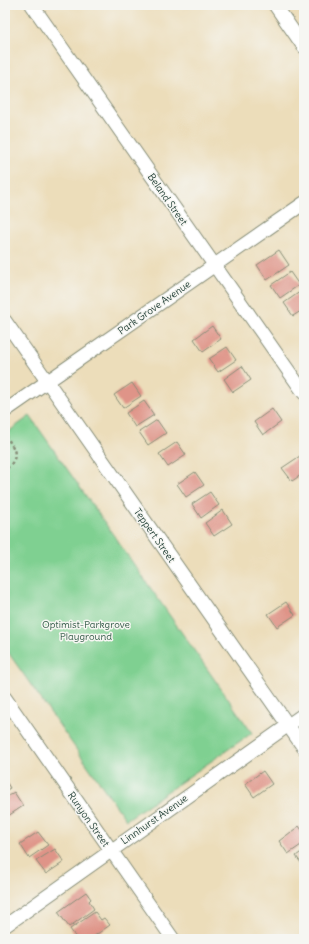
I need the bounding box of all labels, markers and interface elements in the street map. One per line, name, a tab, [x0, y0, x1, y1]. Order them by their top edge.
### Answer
street label: Beland Street	[145, 171, 191, 228]
street label: Park Grove Avenue	[115, 277, 193, 337]
street label: Teppert Street	[131, 506, 178, 565]
park label: Optimist-Parkgrove Playground	[42, 618, 130, 643]
street label: Runyon Street	[65, 789, 113, 850]
street label: Linnhurst Avenue	[118, 792, 190, 847]

